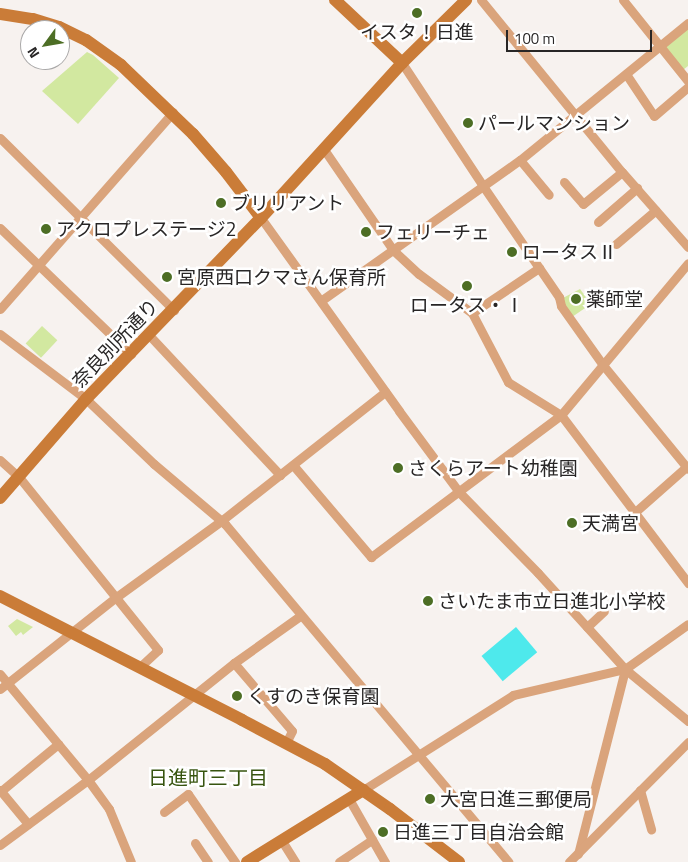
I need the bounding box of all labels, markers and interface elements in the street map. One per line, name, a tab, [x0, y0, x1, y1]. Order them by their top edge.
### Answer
marker: イスタ！日進	[411, 7, 423, 19]
north arrow	[20, 20, 70, 70]
scale bar	[508, 20, 654, 52]
place label: イスタ！日進	[360, 21, 474, 43]
text: 100 m	[514, 27, 555, 50]
text: N	[21, 43, 44, 62]
place label: パールマンション	[478, 112, 630, 134]
marker: パールマンション	[462, 117, 474, 129]
place label: ブリリアント	[231, 192, 345, 214]
marker: ブリリアント	[215, 197, 227, 209]
place label: アクロプレステージ2	[56, 218, 238, 240]
place label: フェリーチェ	[376, 221, 490, 243]
marker: アクロプレステージ2	[40, 223, 52, 235]
marker: フェリーチェ	[360, 226, 372, 238]
place label: ロータスⅡ	[522, 241, 617, 263]
marker: ロータスⅡ	[506, 246, 518, 258]
place label: 宮原西口クマさん保育所	[177, 266, 386, 288]
marker: 宮原西口クマさん保育所	[161, 271, 173, 283]
marker: ロータス・Ⅰ	[461, 280, 473, 292]
place label: 薬師堂	[586, 288, 643, 310]
marker: 薬師堂	[570, 293, 582, 305]
street label: 奈良別所通り	[67, 294, 163, 392]
place label: ロータス・Ⅰ	[410, 294, 524, 316]
place label: さくらアート幼稚園	[408, 457, 578, 479]
marker: さくらアート幼稚園	[392, 462, 404, 474]
place label: 天満宮	[582, 512, 639, 534]
marker: 天満宮	[566, 517, 578, 529]
place label: さいたま市立日進北小学校	[438, 590, 666, 612]
marker: さいたま市立日進北小学校	[422, 595, 434, 607]
place label: くすのき保育園	[247, 685, 380, 707]
marker: くすのき保育園	[231, 690, 243, 702]
district label: 日進町三丁目	[148, 765, 268, 789]
place label: 大宮日進三郵便局	[440, 788, 592, 810]
marker: 大宮日進三郵便局	[424, 793, 436, 805]
place label: 日進三丁目自治会館	[393, 821, 564, 843]
marker: 日進三丁目自治会館	[377, 826, 389, 838]

